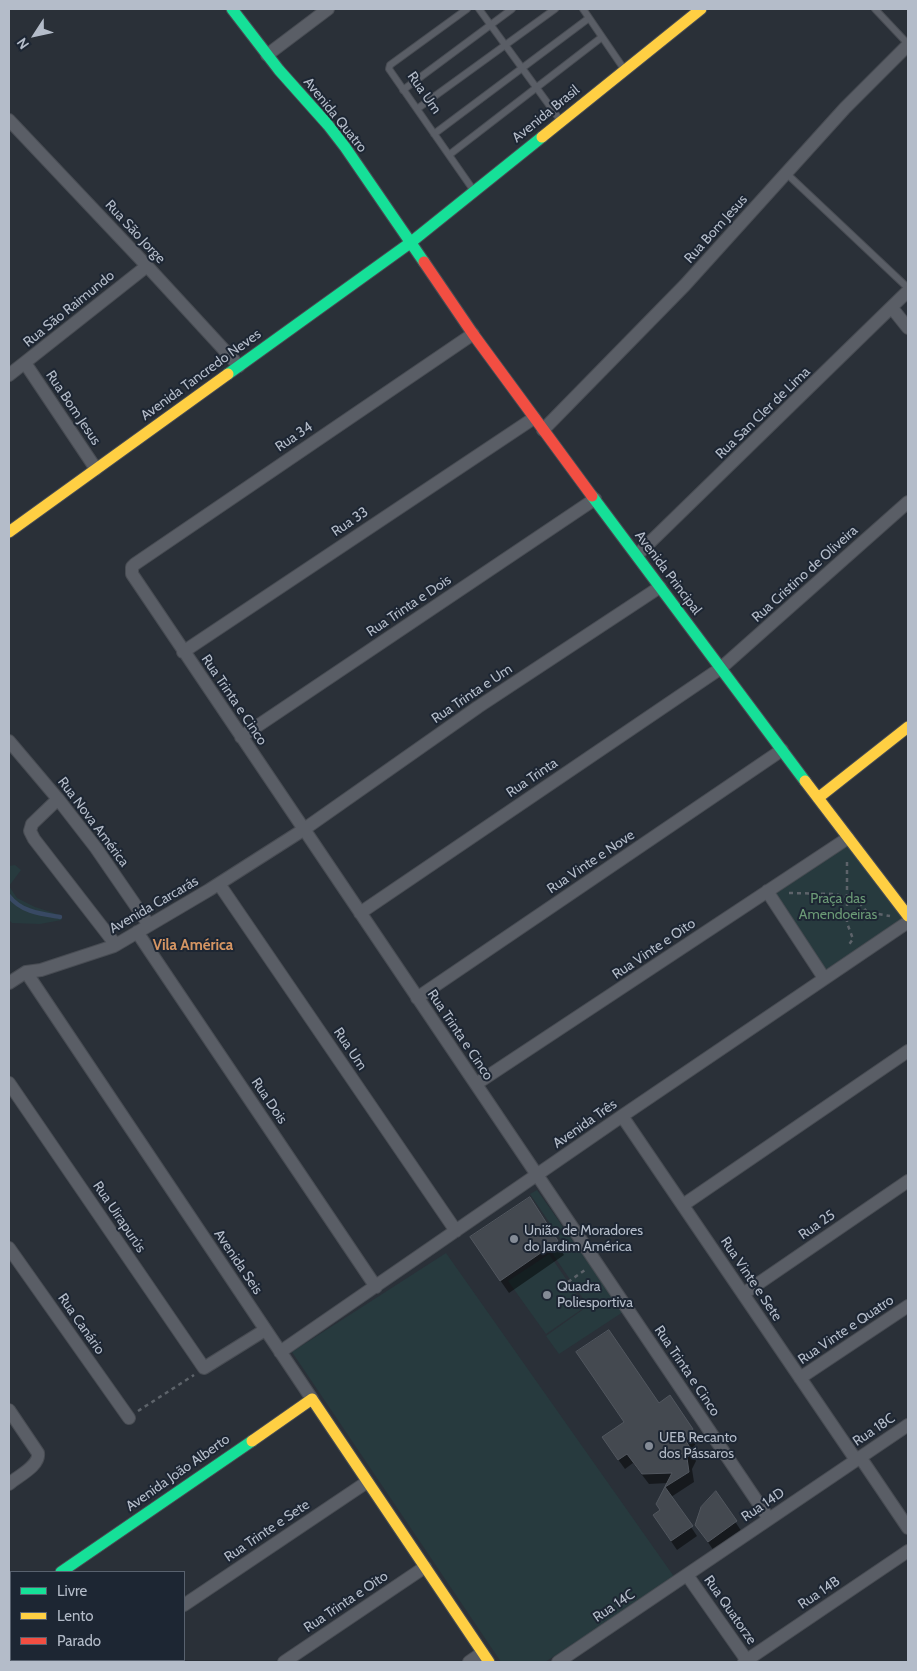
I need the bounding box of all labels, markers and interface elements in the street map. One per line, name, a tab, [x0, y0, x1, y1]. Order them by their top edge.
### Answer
north arrow	[10, 10, 60, 60]
text: N	[12, 34, 33, 53]
street label: Rua Um	[403, 69, 445, 117]
street label: Avenida Quatro	[300, 74, 370, 156]
street label: Avenida Brasil	[509, 82, 583, 146]
street label: Rua Bom Jesus	[681, 191, 751, 267]
street label: Rua São Jorge	[101, 197, 169, 267]
street label: Rua São Raimundo	[20, 267, 118, 351]
street label: Avenida Tancredo Neves	[138, 326, 264, 424]
street label: Rua San Cler de Lima	[712, 364, 814, 462]
street label: Rua Bom Jesus	[42, 367, 104, 449]
street label: Rua 34	[272, 419, 316, 455]
street label: Rua 33	[328, 504, 372, 540]
street label: Rua Cristino de Oliveira	[749, 522, 861, 626]
street label: Avenida Principal	[631, 528, 705, 618]
street label: Rua Trinta e Dois	[364, 572, 454, 640]
street label: Rua Trinta e Cinco	[198, 652, 270, 748]
street label: Rua Trinta e Um	[428, 661, 516, 727]
street label: Rua Trinta	[503, 755, 561, 801]
street label: Rua Nova América	[54, 774, 132, 870]
street label: Rua Vinte e Nove	[544, 827, 638, 897]
street label: Avenida Carcarás	[106, 873, 202, 937]
park label: Praça das Amendoeiras	[799, 891, 877, 924]
street label: Rua Vinte e Oito	[609, 915, 699, 983]
district label: Vila América	[153, 937, 233, 955]
street label: Rua Trinta e Cinco	[424, 987, 496, 1083]
street label: Rua Um	[330, 1025, 370, 1073]
street label: Rua Dois	[247, 1075, 291, 1127]
street label: Avenida Três	[550, 1096, 620, 1152]
street label: Rua Uirapurύs	[89, 1178, 149, 1256]
street label: Rua 25	[796, 1207, 838, 1243]
place label: União de Moradores do Jardim América	[524, 1223, 643, 1256]
street label: Avenida Seis	[210, 1226, 266, 1298]
marker: União de Moradores do Jardim América	[508, 1233, 520, 1245]
street label: Rua Vinte e Sete	[717, 1234, 785, 1324]
place label: Quadra Poliesportiva	[557, 1279, 633, 1311]
marker: Quadra Poliesportiva	[541, 1289, 553, 1301]
street label: Rua Canário	[54, 1290, 108, 1358]
street label: Rua Vinte e Quatro	[795, 1292, 897, 1368]
street label: Rua Trinta e Cinco	[651, 1323, 723, 1419]
street label: Rua 18C	[850, 1410, 898, 1450]
place label: UEB Recanto dos Pássaros	[659, 1430, 737, 1462]
street label: Avenida João Alberto	[123, 1431, 233, 1515]
marker: UEB Recanto dos Pássaros	[643, 1440, 655, 1452]
street label: Rua 14D	[738, 1485, 788, 1525]
street label: Rua Trinte e Sete	[221, 1496, 313, 1566]
street label: Rua Trinta e Oito	[301, 1568, 391, 1636]
legend	[10, 1571, 185, 1661]
street label: Rua Quatorze	[700, 1572, 760, 1648]
street label: Rua 14B	[795, 1573, 843, 1613]
text: Livre	[57, 1582, 87, 1600]
street label: Rua 14C	[590, 1586, 638, 1626]
text: Lento	[57, 1607, 94, 1625]
text: Parado	[57, 1632, 101, 1650]

